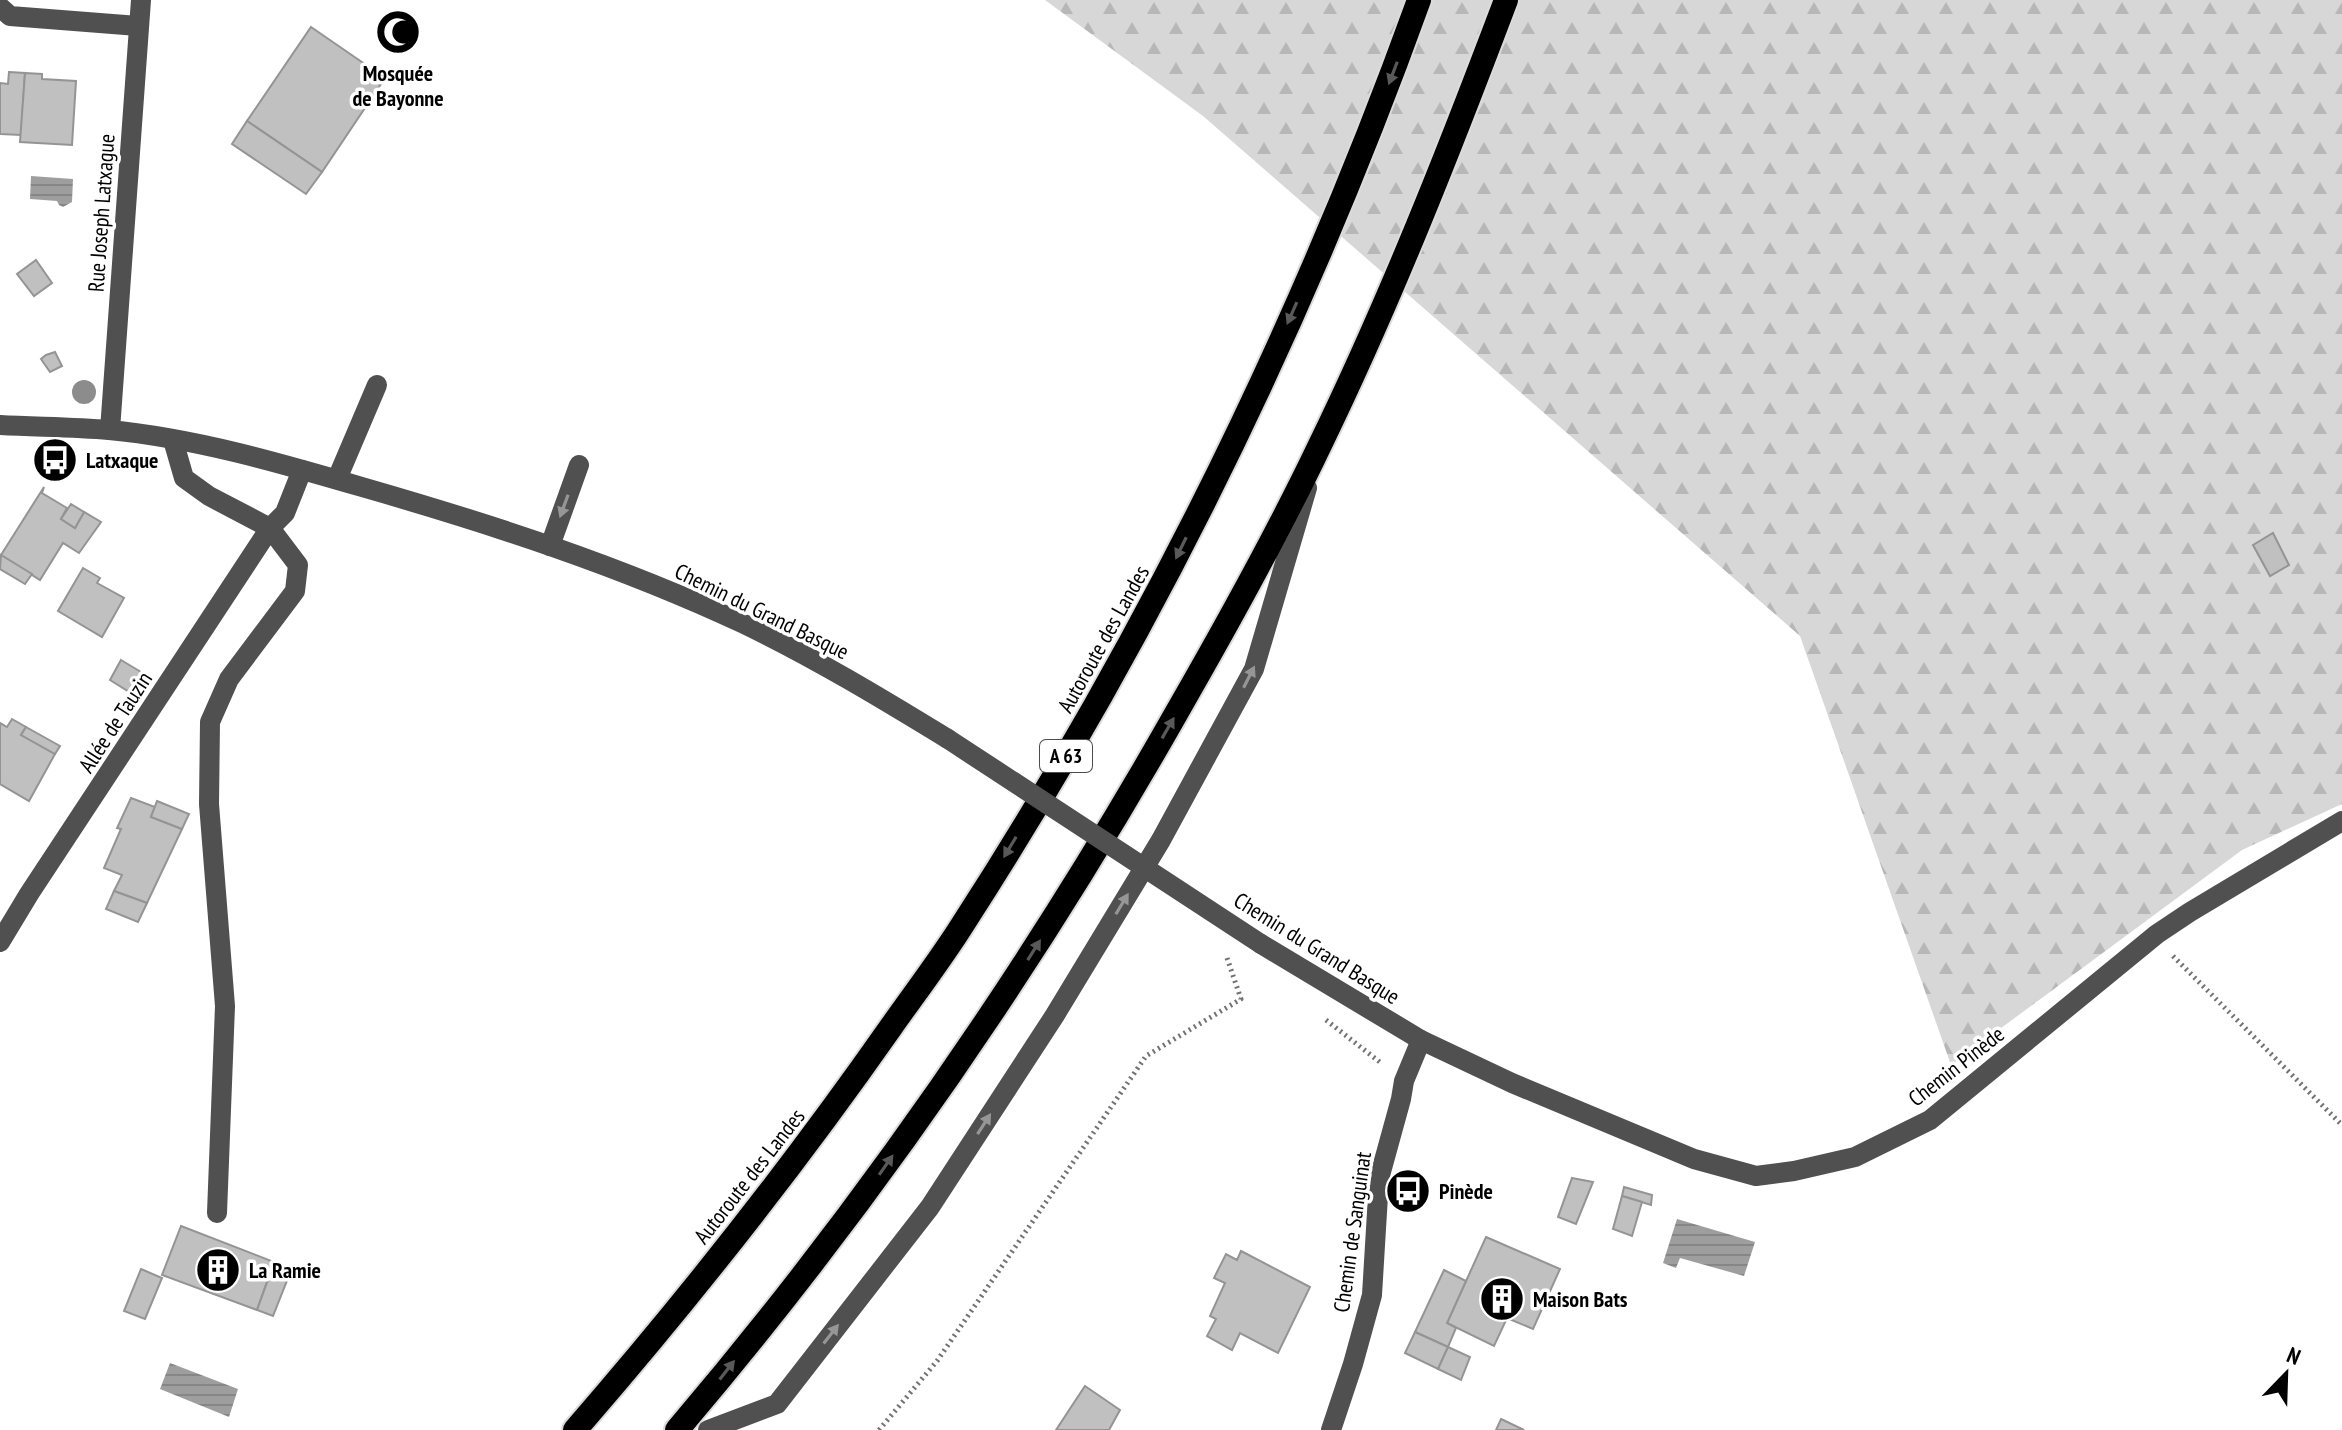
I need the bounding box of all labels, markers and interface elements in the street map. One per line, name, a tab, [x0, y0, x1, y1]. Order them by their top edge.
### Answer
mosque icon: Mosquée de Bayonne	[374, 8, 422, 56]
place label: Mosquée de Bayonne	[352, 59, 444, 112]
one-way arrow	[1386, 61, 1398, 85]
street label: Rue Joseph Latxague	[82, 133, 120, 293]
one-way arrow	[1286, 301, 1299, 325]
bus stop icon: Latxaque	[31, 436, 79, 484]
place label: Latxaque	[86, 446, 158, 474]
one-way arrow	[558, 494, 570, 518]
one-way arrow	[1175, 537, 1188, 560]
street label: Chemin du Grand Basque	[670, 557, 854, 665]
street label: Autoroute des Landes	[1051, 560, 1155, 718]
street label: Allée de Tauzin	[72, 666, 158, 778]
one-way arrow	[1243, 666, 1256, 689]
one-way arrow	[1161, 717, 1175, 739]
road number: A 63	[1040, 740, 1092, 772]
one-way arrow	[1004, 836, 1018, 858]
street label: Chemin du Grand Basque	[1229, 886, 1405, 1010]
one-way arrow	[1115, 893, 1129, 915]
one-way arrow	[1026, 939, 1040, 961]
street label: Chemin Pinède	[1902, 1020, 2010, 1112]
street label: Autoroute des Landes	[687, 1103, 811, 1249]
one-way arrow	[976, 1114, 991, 1135]
street label: Chemin de Sanguinat	[1327, 1150, 1377, 1314]
one-way arrow	[878, 1154, 893, 1175]
bus stop icon: Pinède	[1384, 1167, 1432, 1215]
place label: Pinède	[1439, 1177, 1493, 1205]
building icon: La Ramie	[194, 1246, 242, 1294]
place label: La Ramie	[249, 1256, 321, 1284]
building icon: Maison Bats	[1478, 1275, 1526, 1323]
place label: Maison Bats	[1533, 1285, 1628, 1313]
one-way arrow	[822, 1324, 839, 1344]
north arrow	[2246, 1334, 2326, 1414]
text: N	[2283, 1340, 2305, 1371]
one-way arrow	[719, 1360, 735, 1380]

